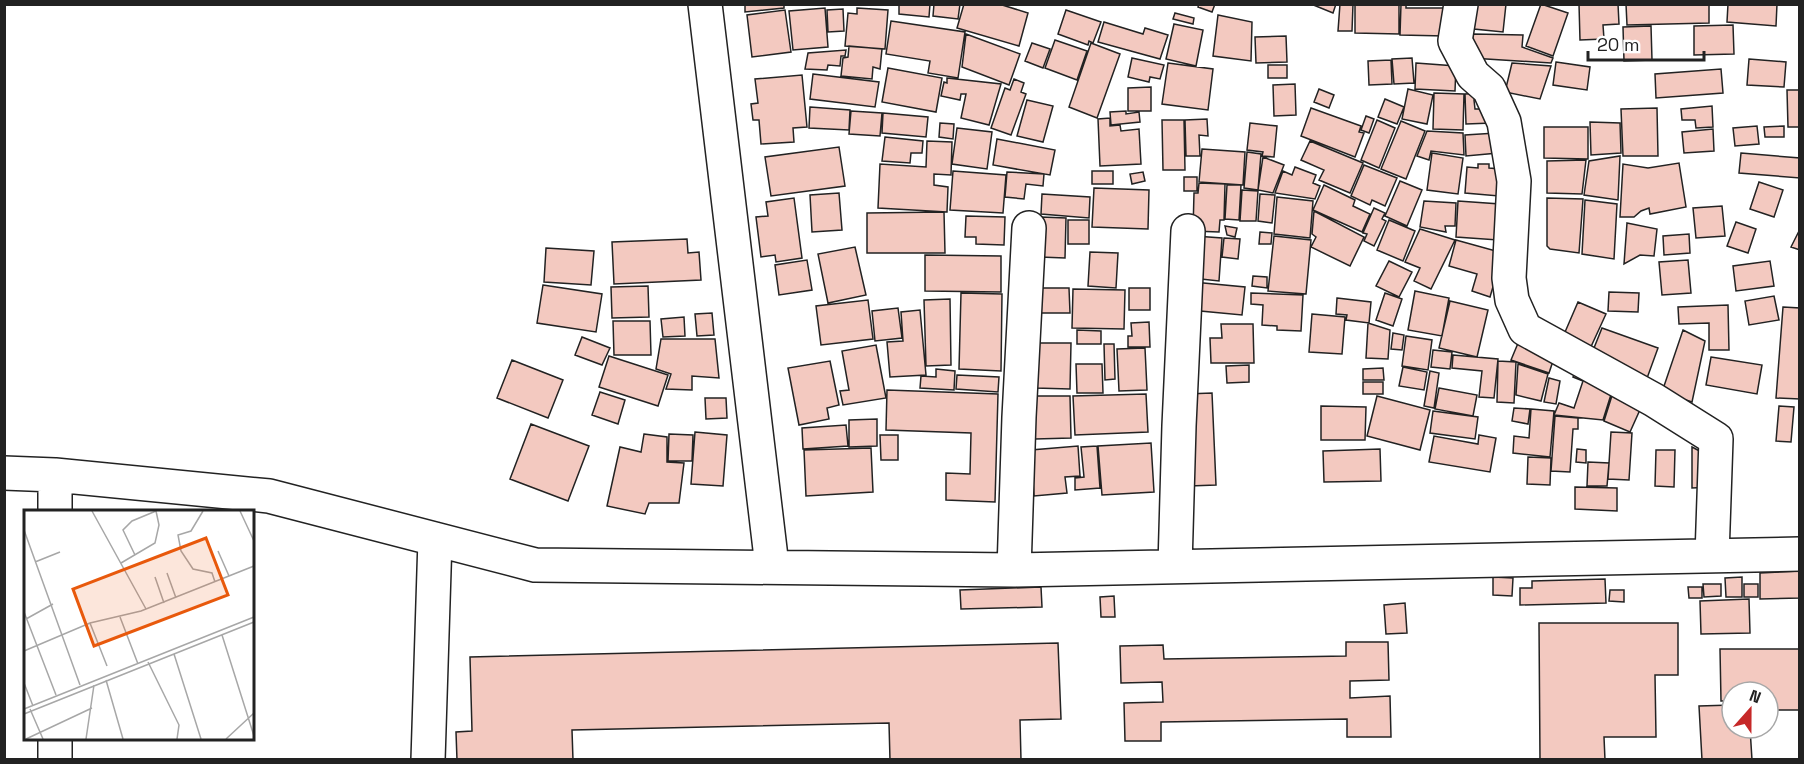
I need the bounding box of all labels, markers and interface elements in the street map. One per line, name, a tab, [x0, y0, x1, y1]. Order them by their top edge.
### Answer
scale bar	[1588, 24, 1704, 62]
text: 20 m	[1597, 33, 1640, 56]
inset map	[24, 510, 254, 740]
north arrow	[1720, 680, 1780, 740]
text: N	[1746, 685, 1764, 708]

